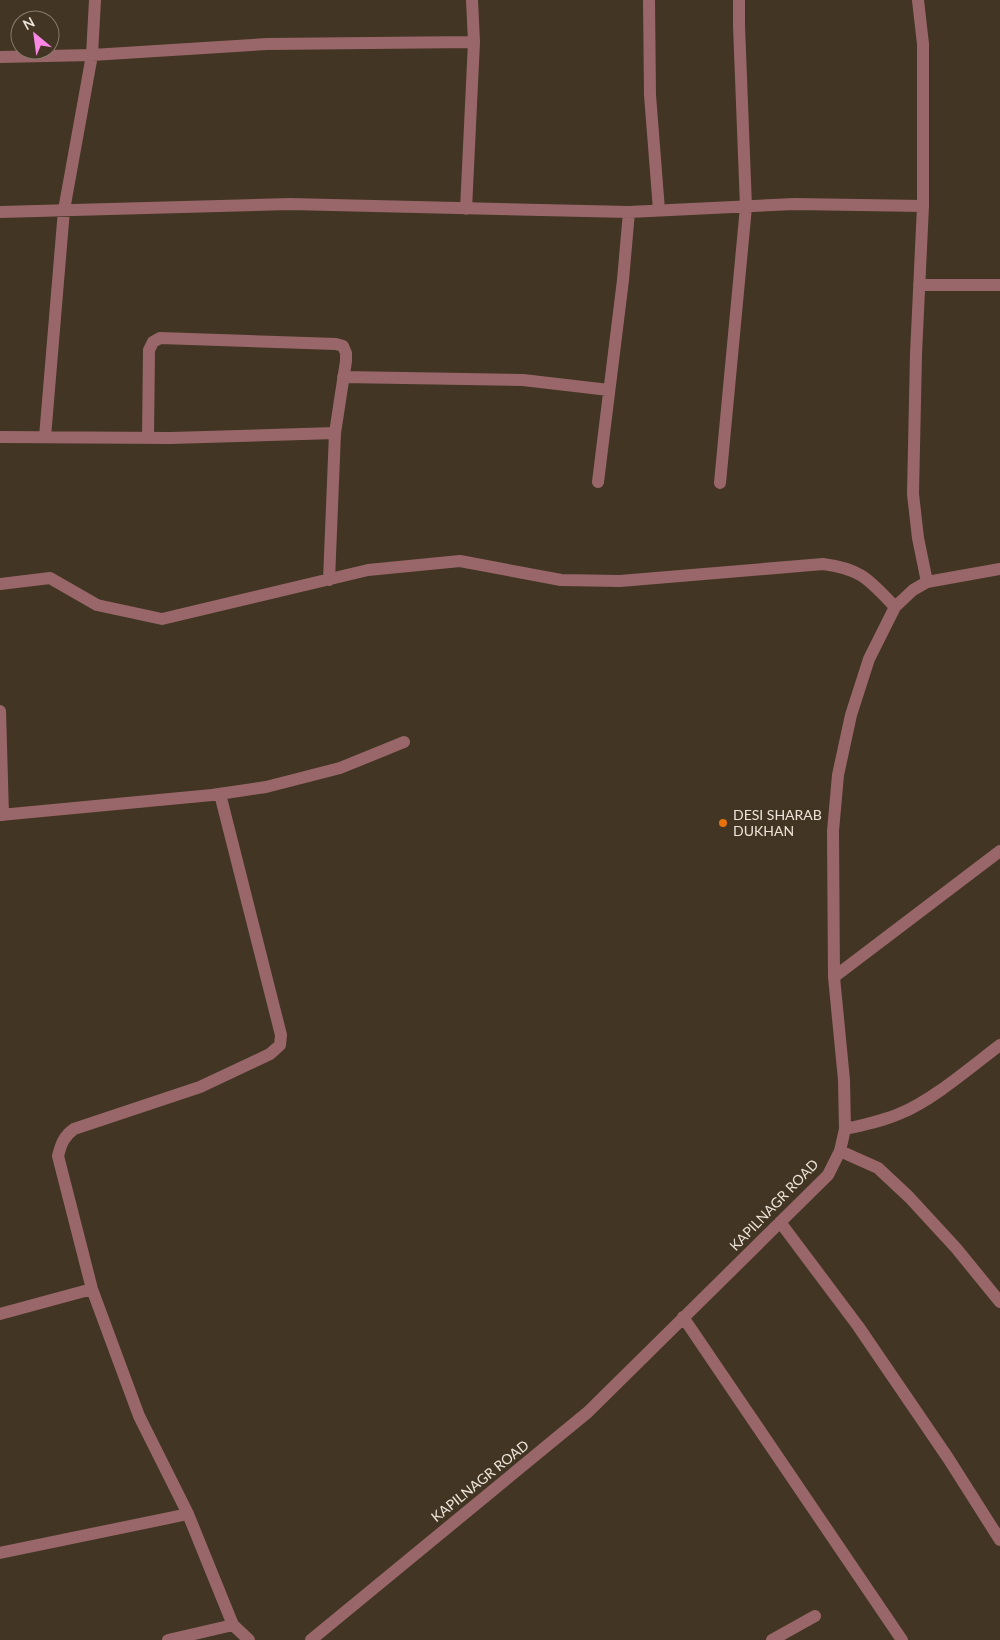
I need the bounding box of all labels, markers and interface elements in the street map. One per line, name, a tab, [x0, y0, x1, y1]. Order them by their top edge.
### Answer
north arrow	[10, 10, 60, 60]
text: N	[20, 13, 37, 33]
place label: DESI SHARAB DUKHAN	[733, 806, 822, 839]
marker: DESI SHARAB DUKHAN	[717, 817, 729, 829]
street label: KAPILNAGR ROAD	[726, 1155, 822, 1254]
street label: KAPILNAGR ROAD	[428, 1436, 532, 1525]

